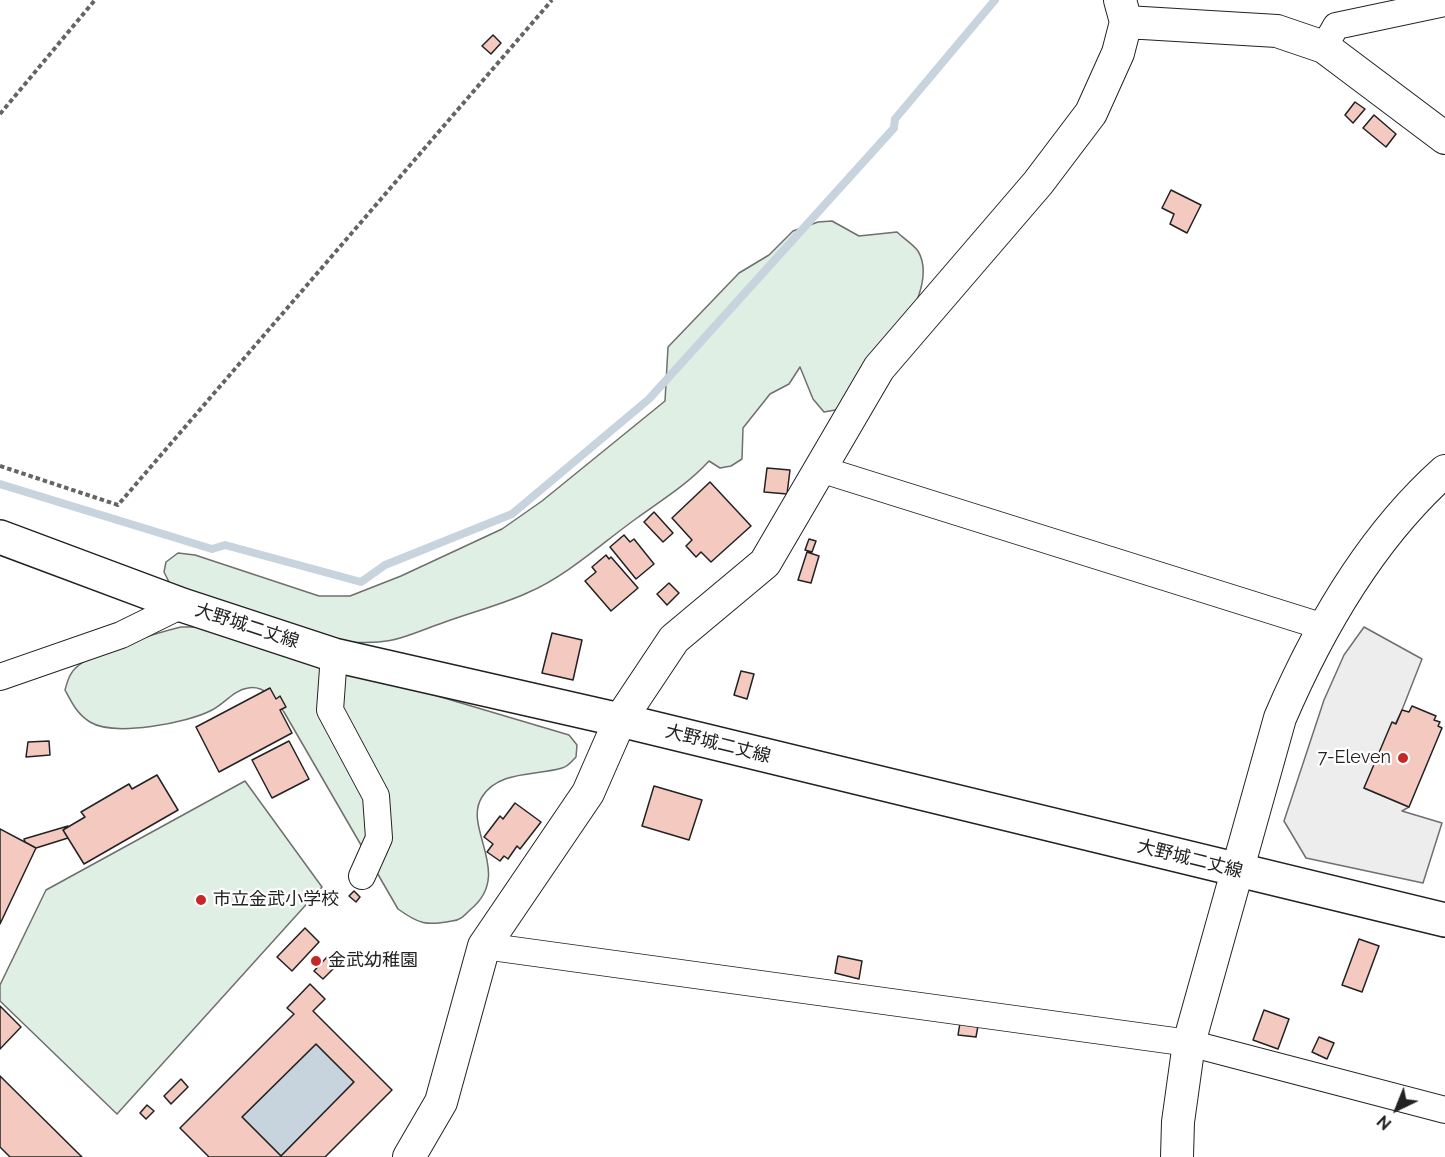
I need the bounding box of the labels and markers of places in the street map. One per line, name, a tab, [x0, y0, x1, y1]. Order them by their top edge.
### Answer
place label: 7-Eleven	[1318, 747, 1391, 769]
marker: 7-Eleven	[1396, 751, 1410, 765]
place label: 市立金武小学校	[213, 889, 339, 911]
marker: 市立金武小学校	[194, 893, 208, 907]
place label: 金武幼稚園	[328, 950, 418, 972]
marker: 金武幼稚園	[309, 954, 323, 968]

